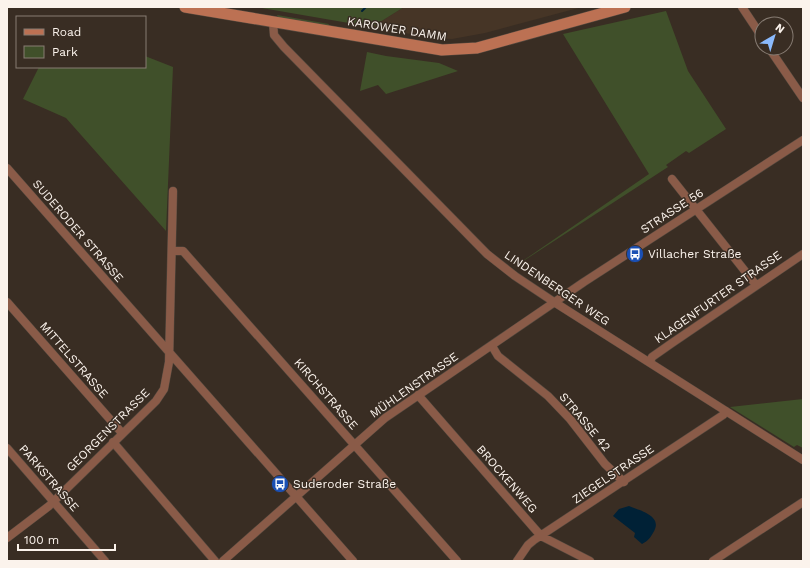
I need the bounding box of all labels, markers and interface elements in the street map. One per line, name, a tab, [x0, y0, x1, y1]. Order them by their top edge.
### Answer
street label: KAROWER DAMM	[346, 14, 448, 44]
legend	[16, 16, 146, 68]
north arrow	[754, 16, 794, 56]
text: N	[773, 21, 787, 36]
text: Road	[52, 25, 81, 39]
text: Park	[52, 45, 78, 59]
street label: SUDERODER STRASSE	[30, 177, 127, 285]
street label: STRASSE 56	[638, 186, 706, 236]
bus stop icon: Villacher Straße	[625, 244, 645, 264]
place label: Villacher Straße	[648, 247, 742, 261]
street label: LINDENBERGER WEG	[502, 248, 612, 328]
street label: KLAGENFURTER STRASSE	[652, 248, 784, 346]
street label: MITTELSTRASSE	[37, 319, 111, 401]
street label: MÜHLENSTRASSE	[367, 349, 461, 421]
street label: KIRCHSTRASSE	[291, 356, 361, 433]
street label: GEORGENSTRASSE	[64, 385, 153, 474]
street label: STRASSE 42	[557, 390, 613, 454]
street label: ZIEGELSTRASSE	[569, 441, 657, 507]
street label: PARKSTRASSE	[16, 442, 82, 514]
street label: BROCKENWEG	[474, 442, 540, 516]
bus stop icon: Suderoder Straße	[270, 474, 290, 494]
place label: Suderoder Straße	[293, 477, 396, 491]
scale bar	[18, 526, 115, 552]
text: 100 m	[24, 533, 59, 547]

